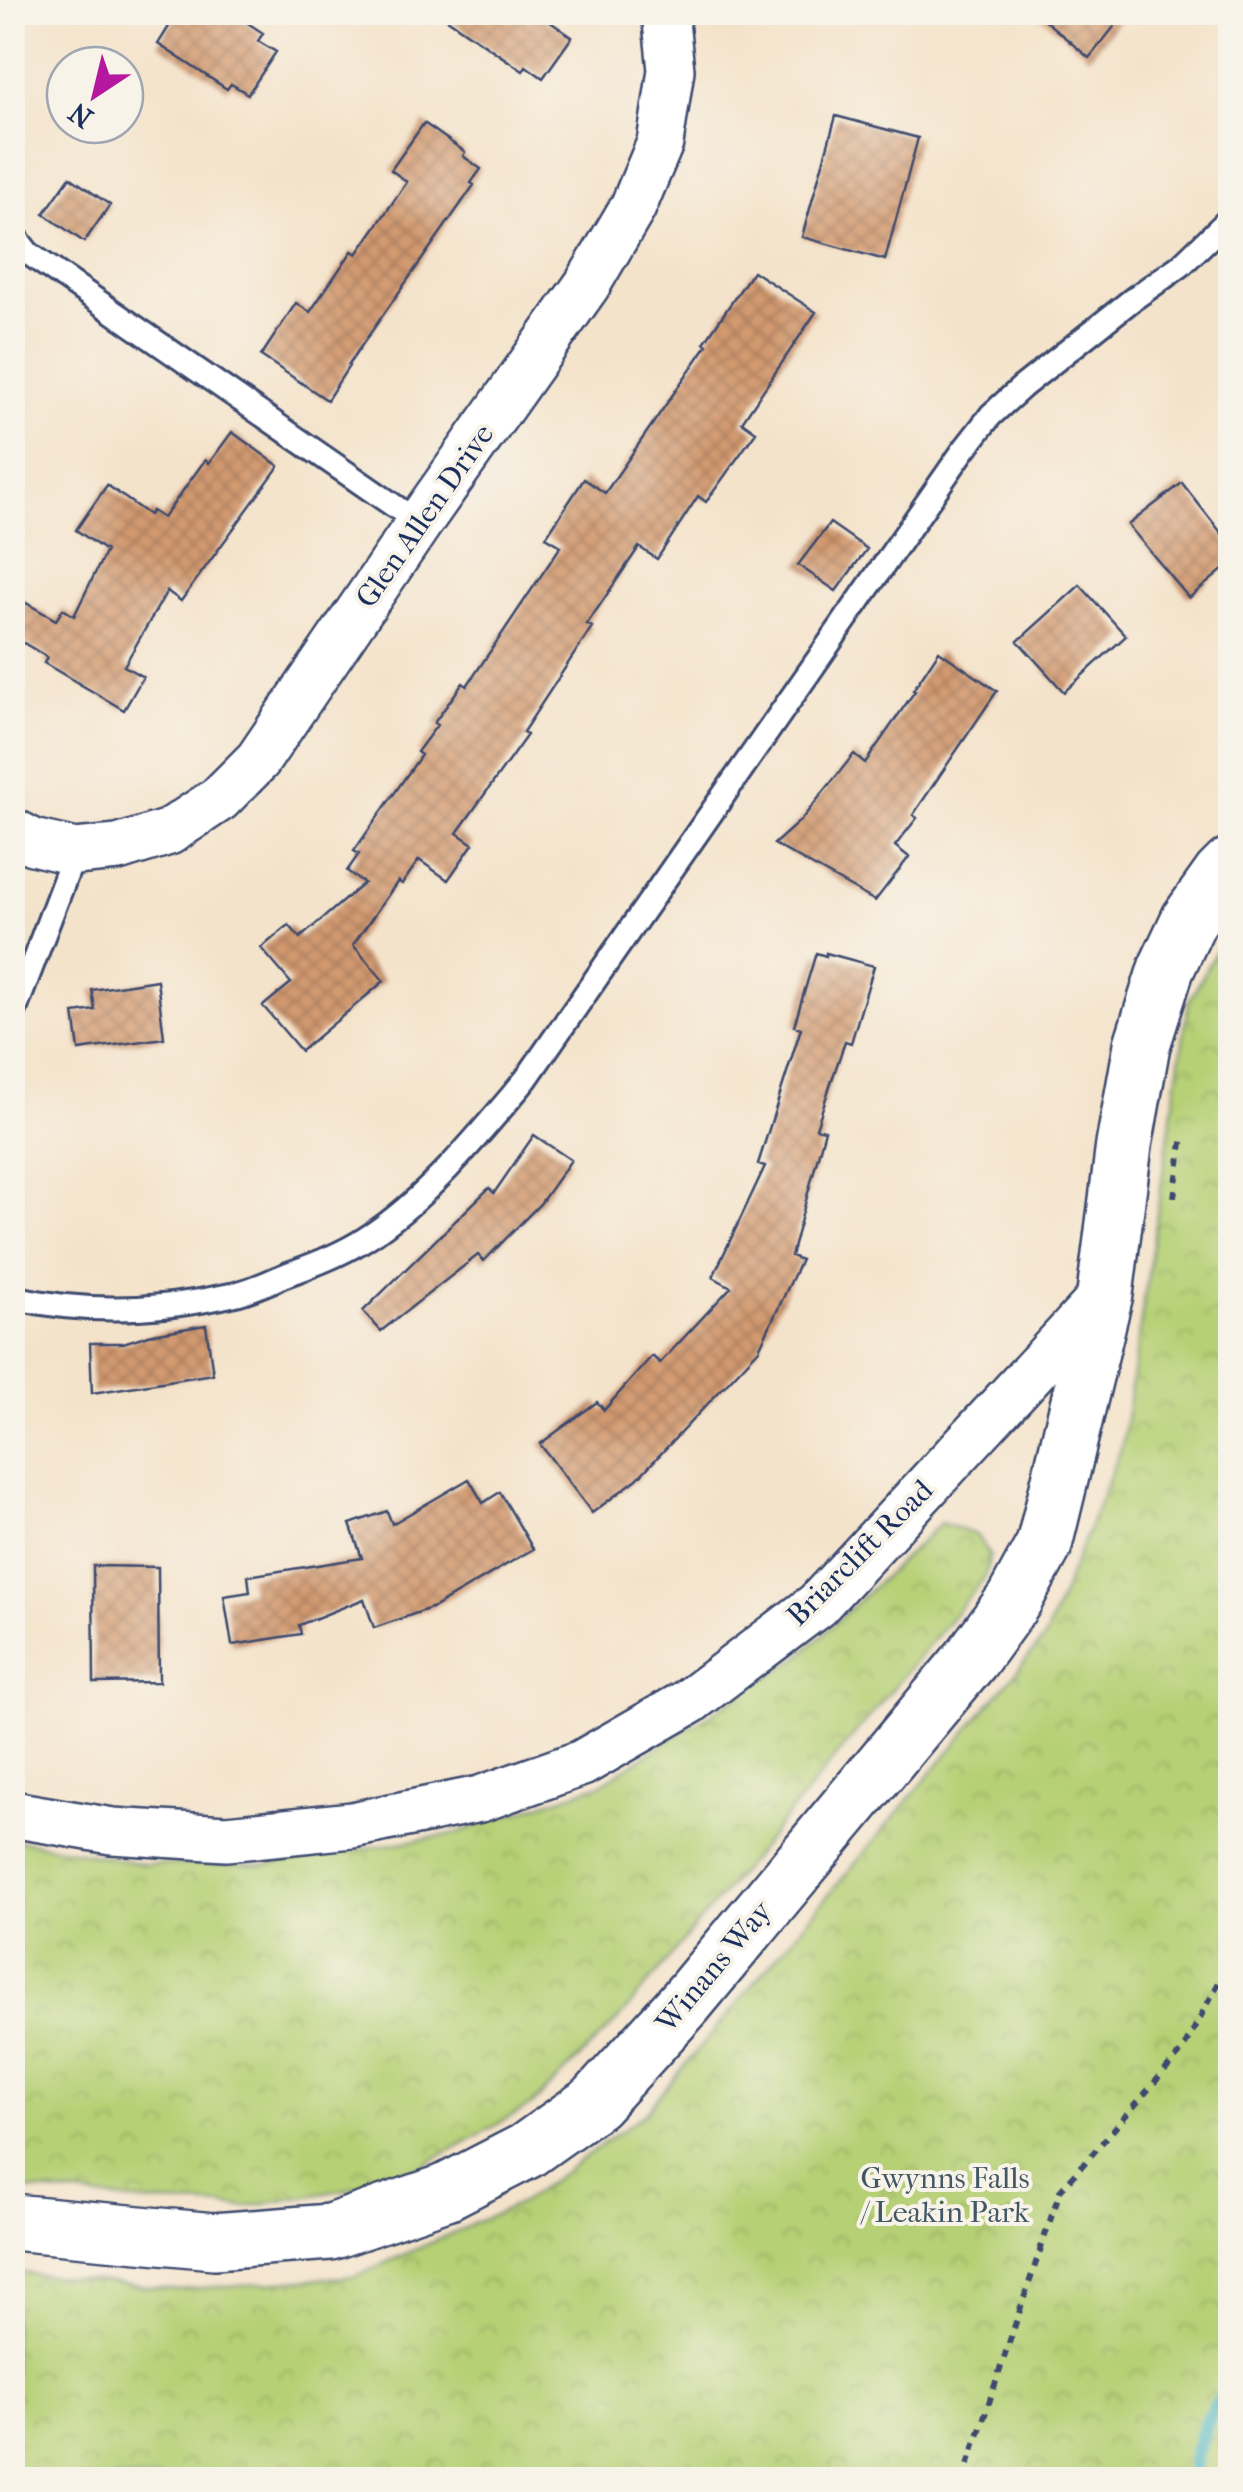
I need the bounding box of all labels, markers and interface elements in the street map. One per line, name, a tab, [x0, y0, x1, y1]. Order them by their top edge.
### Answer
north arrow	[45, 45, 145, 145]
text: N	[62, 95, 99, 135]
street label: Glen Allen Drive	[349, 417, 501, 614]
street label: Briarclift Road	[780, 1472, 941, 1633]
street label: Winans Way	[648, 1893, 780, 2041]
park label: Gwynns Falls / Leakin Park	[860, 2161, 1030, 2230]

